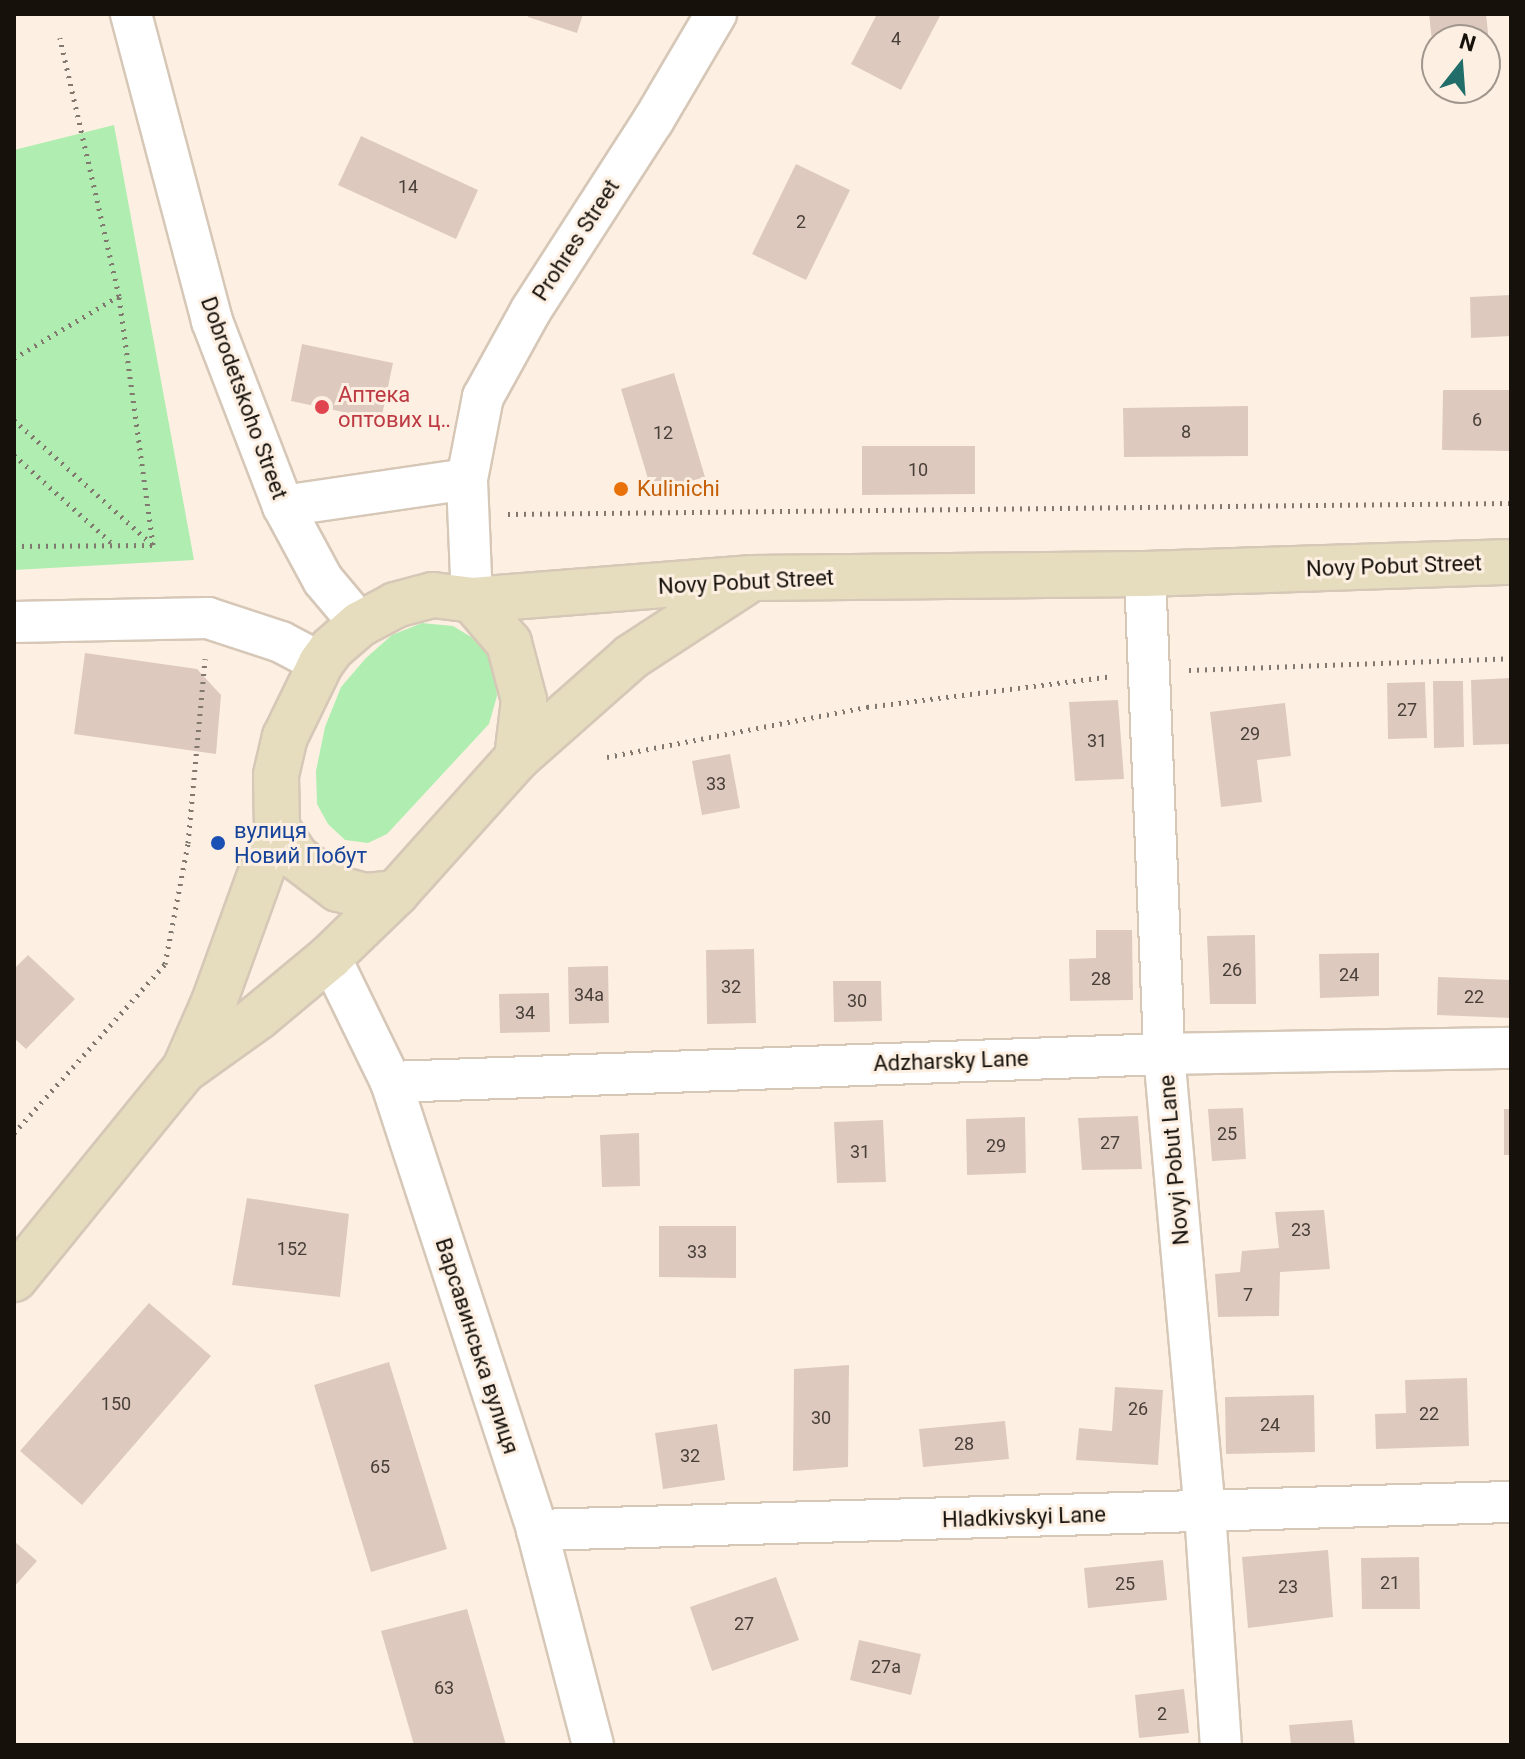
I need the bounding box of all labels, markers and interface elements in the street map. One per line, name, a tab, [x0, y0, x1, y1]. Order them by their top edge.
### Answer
north arrow	[1421, 24, 1501, 104]
house number: 4	[891, 28, 901, 50]
text: N	[1456, 28, 1479, 57]
street label: Prohres Street	[527, 174, 625, 306]
house number: 14	[398, 176, 418, 198]
house number: 2	[796, 211, 806, 233]
street label: Dobrodetskoho Street	[195, 293, 293, 503]
place label: Аптека оптових ц‥	[338, 381, 451, 432]
marker: Аптека оптових ц‥	[313, 398, 331, 416]
house number: 6	[1472, 409, 1482, 431]
house number: 8	[1181, 421, 1191, 443]
house number: 12	[653, 422, 673, 444]
house number: 10	[908, 459, 928, 481]
place label: Kulinichi	[637, 476, 720, 502]
marker: Kulinichi	[612, 480, 630, 498]
street label: Novy Pobut Street	[1306, 550, 1482, 582]
street label: Novy Pobut Street	[657, 564, 835, 600]
house number: 27	[1397, 699, 1417, 721]
house number: 29	[1240, 723, 1260, 745]
house number: 31	[1087, 730, 1107, 752]
house number: 33	[706, 773, 726, 795]
place label: вулиця Новий Побут	[234, 817, 367, 868]
marker: вулиця Новий Побут	[209, 834, 227, 852]
house number: 26	[1222, 959, 1242, 981]
house number: 24	[1339, 964, 1359, 986]
house number: 28	[1091, 968, 1111, 990]
house number: 32	[721, 976, 741, 998]
house number: 34а	[574, 984, 604, 1006]
house number: 22	[1464, 986, 1484, 1008]
house number: 30	[847, 990, 867, 1012]
house number: 34	[515, 1002, 535, 1024]
street label: Adzharsky Lane	[873, 1045, 1029, 1077]
street label: Novyi Pobut Lane	[1153, 1074, 1195, 1246]
house number: 25	[1217, 1123, 1237, 1145]
house number: 27	[1100, 1132, 1120, 1154]
house number: 29	[986, 1135, 1006, 1157]
house number: 31	[850, 1141, 870, 1163]
house number: 23	[1291, 1219, 1311, 1241]
street label: Варсавинська вулиця	[430, 1235, 524, 1457]
house number: 152	[277, 1238, 307, 1260]
house number: 33	[687, 1241, 707, 1263]
house number: 7	[1243, 1284, 1253, 1306]
house number: 150	[101, 1393, 131, 1415]
house number: 26	[1128, 1398, 1148, 1420]
house number: 22	[1419, 1403, 1439, 1425]
house number: 30	[811, 1407, 831, 1429]
house number: 24	[1260, 1414, 1280, 1436]
house number: 28	[954, 1433, 974, 1455]
house number: 32	[680, 1445, 700, 1467]
house number: 65	[370, 1456, 390, 1478]
street label: Hladkivskyi Lane	[942, 1501, 1106, 1533]
house number: 21	[1380, 1572, 1400, 1594]
house number: 25	[1115, 1573, 1135, 1595]
house number: 23	[1278, 1576, 1298, 1598]
house number: 27	[734, 1613, 754, 1635]
house number: 27а	[871, 1656, 901, 1678]
house number: 63	[434, 1677, 454, 1699]
house number: 2	[1157, 1703, 1167, 1725]

